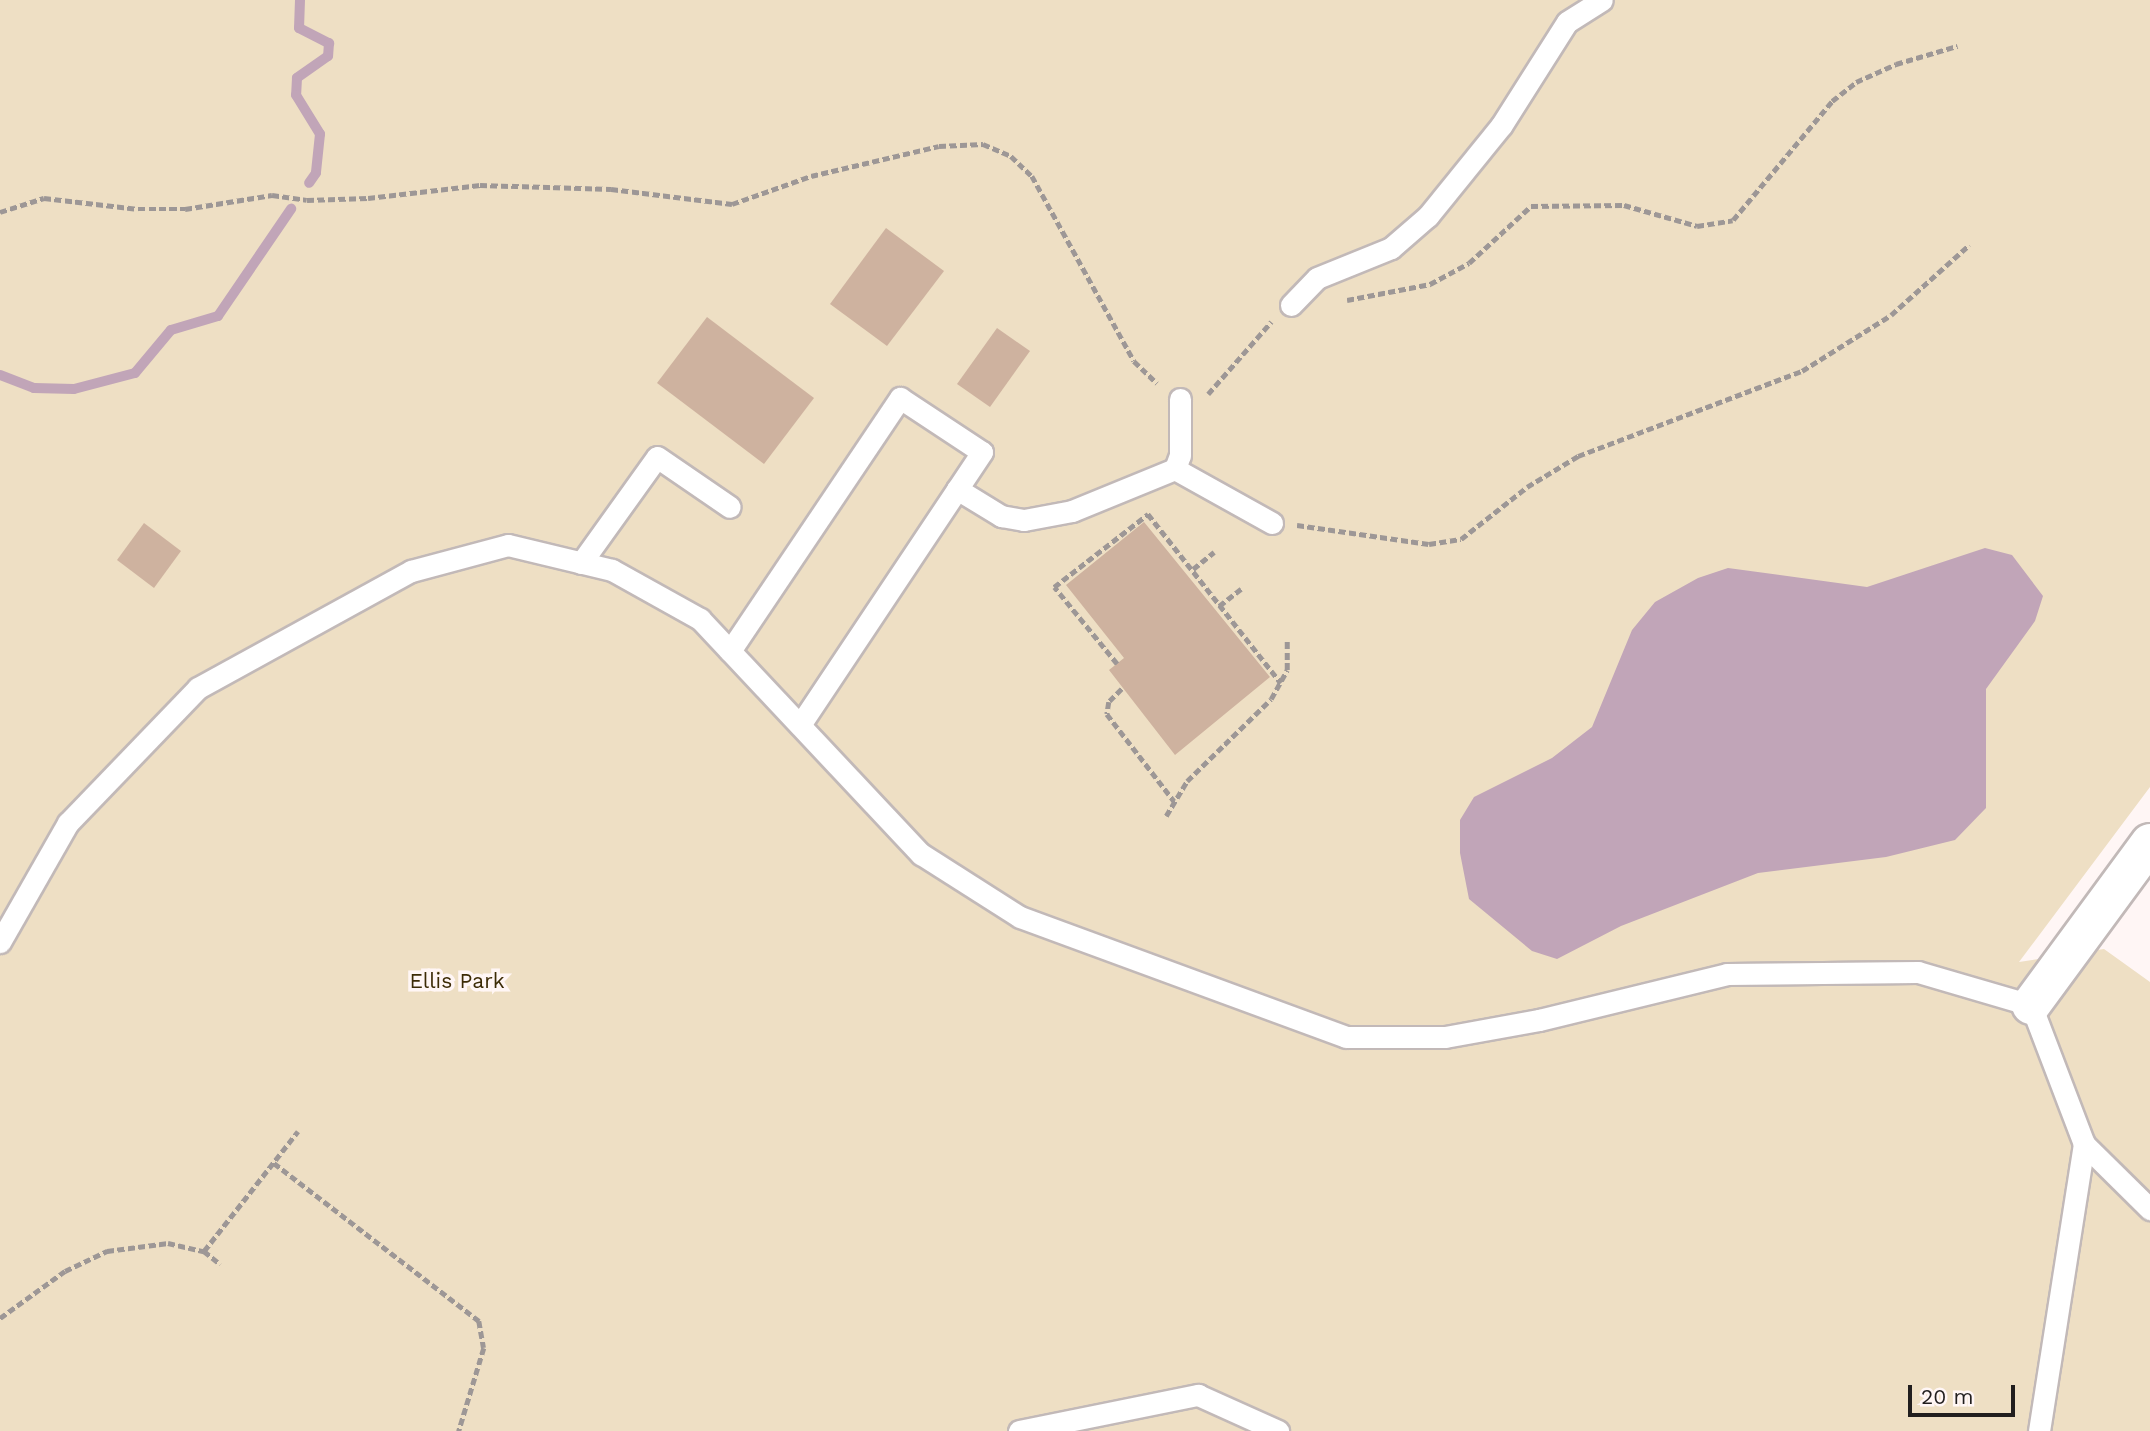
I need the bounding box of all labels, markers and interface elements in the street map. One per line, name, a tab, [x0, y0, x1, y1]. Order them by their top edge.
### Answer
park label: Ellis Park	[409, 968, 505, 994]
scale bar	[1912, 1372, 2019, 1416]
text: 20 m	[1921, 1384, 1973, 1409]

